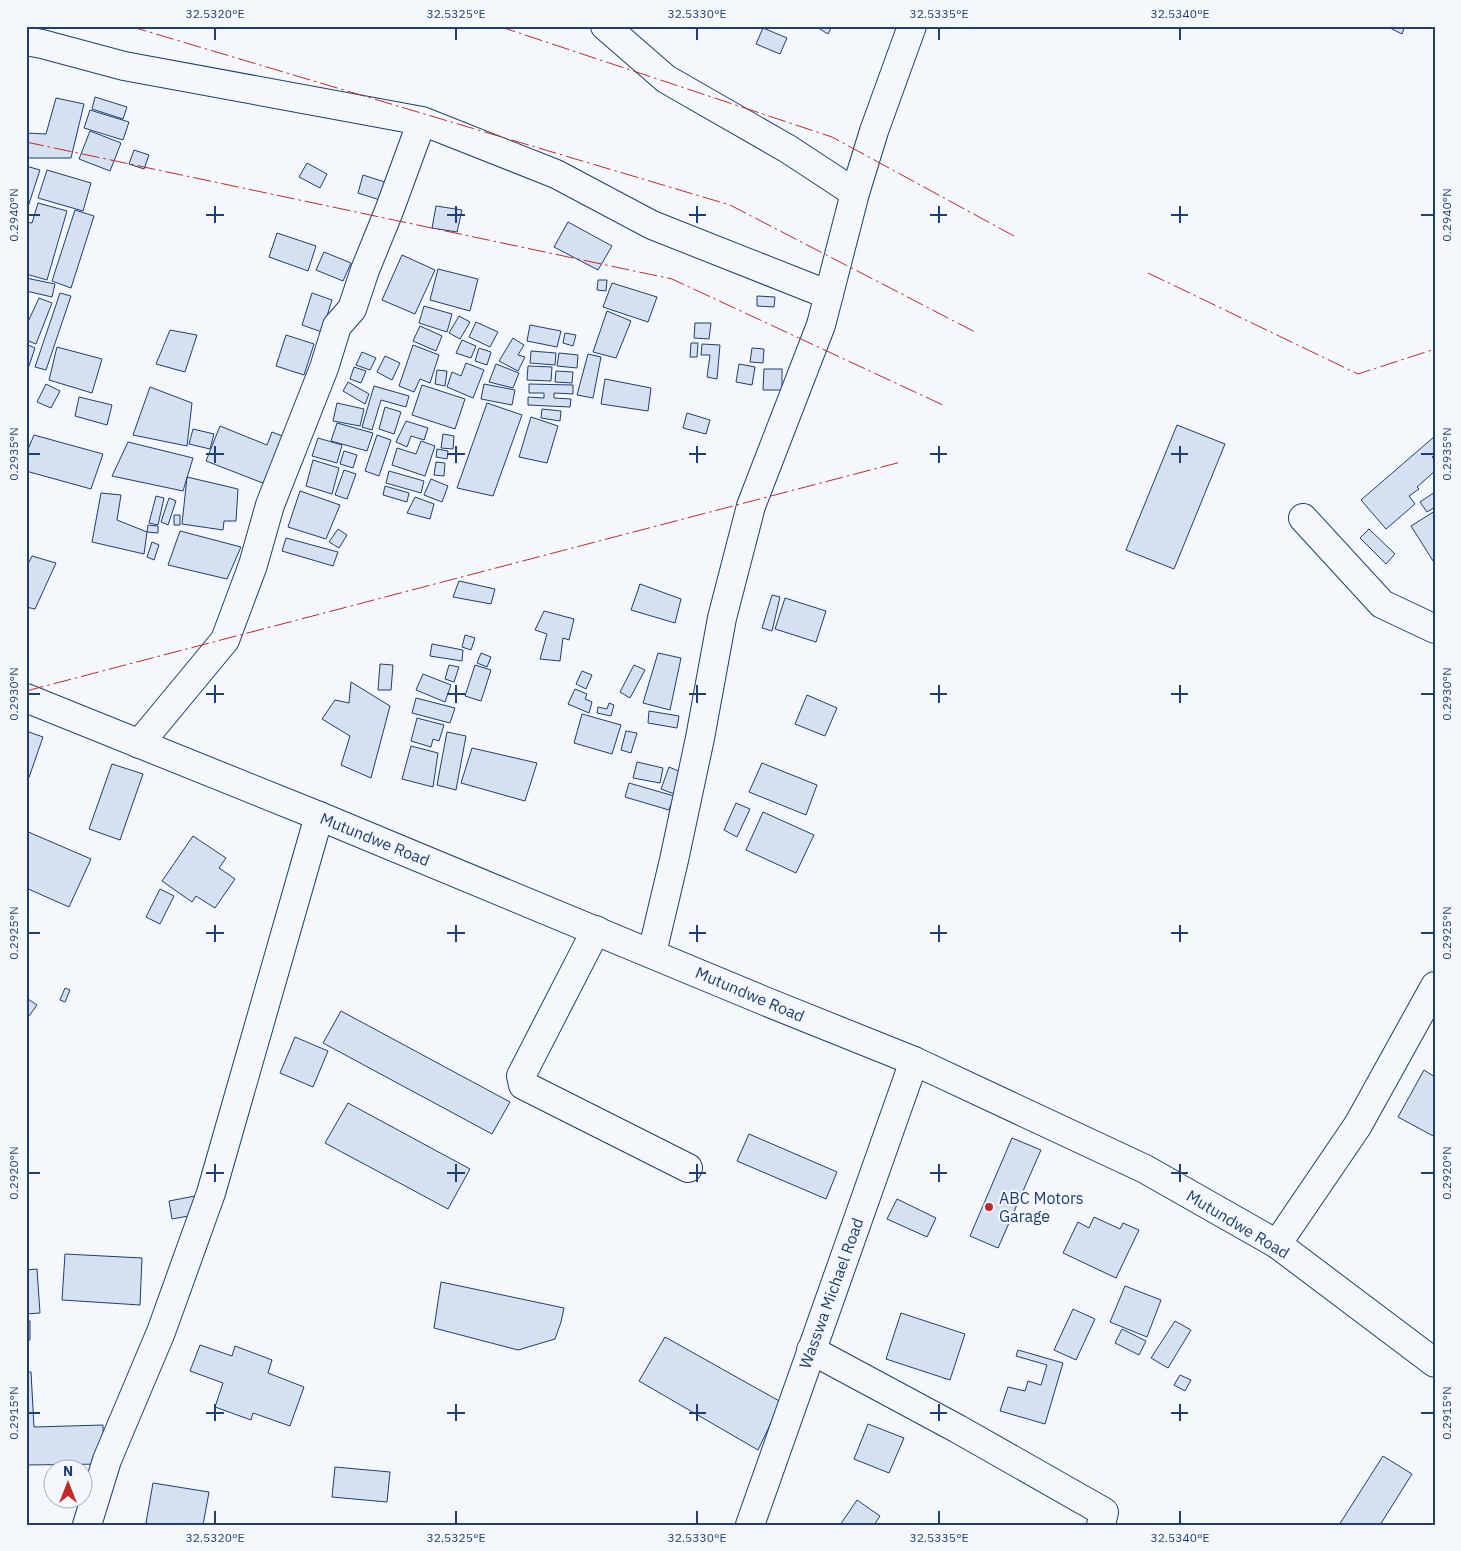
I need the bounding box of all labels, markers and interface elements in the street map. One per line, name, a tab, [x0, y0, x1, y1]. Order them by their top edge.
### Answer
text: 32.5320°E	[185, 6, 245, 21]
text: 32.5325°E	[426, 6, 486, 21]
text: 32.5330°E	[667, 6, 727, 21]
text: 32.5335°E	[909, 6, 969, 21]
text: 32.5340°E	[1150, 6, 1210, 21]
text: 0.2940°N	[6, 188, 21, 242]
text: 0.2940°N	[1439, 188, 1454, 242]
text: 0.2935°N	[6, 427, 21, 481]
text: 0.2935°N	[1439, 427, 1454, 481]
text: 0.2930°N	[6, 667, 21, 721]
text: 0.2930°N	[1439, 667, 1454, 721]
street label: Mutundwe Road	[317, 808, 433, 870]
text: 0.2925°N	[6, 906, 21, 960]
text: 0.2925°N	[1439, 906, 1454, 960]
street label: Mutundwe Road	[692, 962, 808, 1026]
text: 0.2920°N	[6, 1146, 21, 1200]
text: 0.2920°N	[1439, 1146, 1454, 1200]
street label: Mutundwe Road	[1183, 1185, 1293, 1263]
place label: ABC Motors Garage	[999, 1188, 1084, 1226]
marker: ABC Motors Garage	[983, 1201, 995, 1213]
street label: Wasswa Michael Road	[794, 1215, 868, 1371]
text: 0.2915°N	[6, 1386, 21, 1440]
text: 0.2915°N	[1439, 1386, 1454, 1440]
north arrow	[42, 1458, 92, 1508]
text: N	[63, 1462, 73, 1480]
text: 32.5320°E	[185, 1530, 245, 1545]
text: 32.5325°E	[426, 1530, 486, 1545]
text: 32.5330°E	[667, 1530, 727, 1545]
text: 32.5335°E	[909, 1530, 969, 1545]
text: 32.5340°E	[1150, 1530, 1210, 1545]

